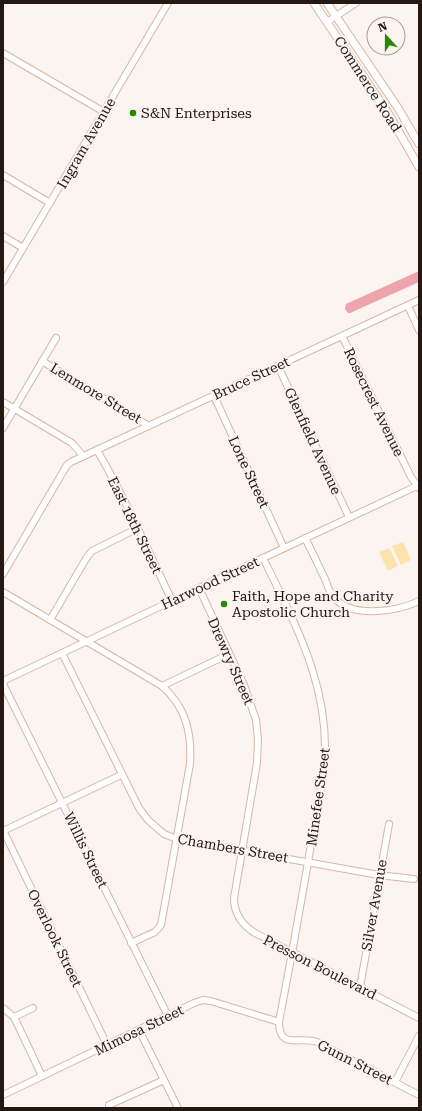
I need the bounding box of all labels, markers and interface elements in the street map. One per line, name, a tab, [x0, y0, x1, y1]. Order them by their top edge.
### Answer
north arrow	[366, 16, 406, 56]
text: N	[376, 19, 389, 35]
street label: Commerce Road	[331, 33, 405, 135]
street label: Ingram Avenue	[54, 95, 119, 191]
place label: S&N Enterprises	[141, 105, 252, 121]
marker: S&N Enterprises	[128, 108, 138, 118]
street label: Rosecrest Avenue	[341, 345, 407, 459]
street label: Bruce Street	[210, 353, 292, 403]
street label: Lenmore Street	[47, 359, 145, 427]
street label: Glenfield Avenue	[281, 385, 345, 497]
street label: Lone Street	[225, 433, 273, 511]
street label: East 18th Street	[105, 474, 165, 576]
street label: Harwood Street	[158, 553, 262, 613]
place label: Faith, Hope and Charity Apostolic Church	[232, 588, 394, 620]
marker: Faith, Hope and Charity Apostolic Church	[219, 599, 229, 609]
street label: Drewry Street	[205, 615, 257, 707]
street label: Minefee Street	[303, 747, 333, 847]
street label: Willis Street	[61, 810, 111, 890]
street label: Chambers Street	[176, 830, 290, 866]
street label: Silver Avenue	[358, 858, 390, 952]
street label: Overlook Street	[24, 887, 86, 989]
street label: Presson Boulevard	[261, 931, 379, 1003]
street label: Mimosa Street	[92, 1002, 186, 1058]
street label: Gunn Street	[315, 1036, 395, 1088]

